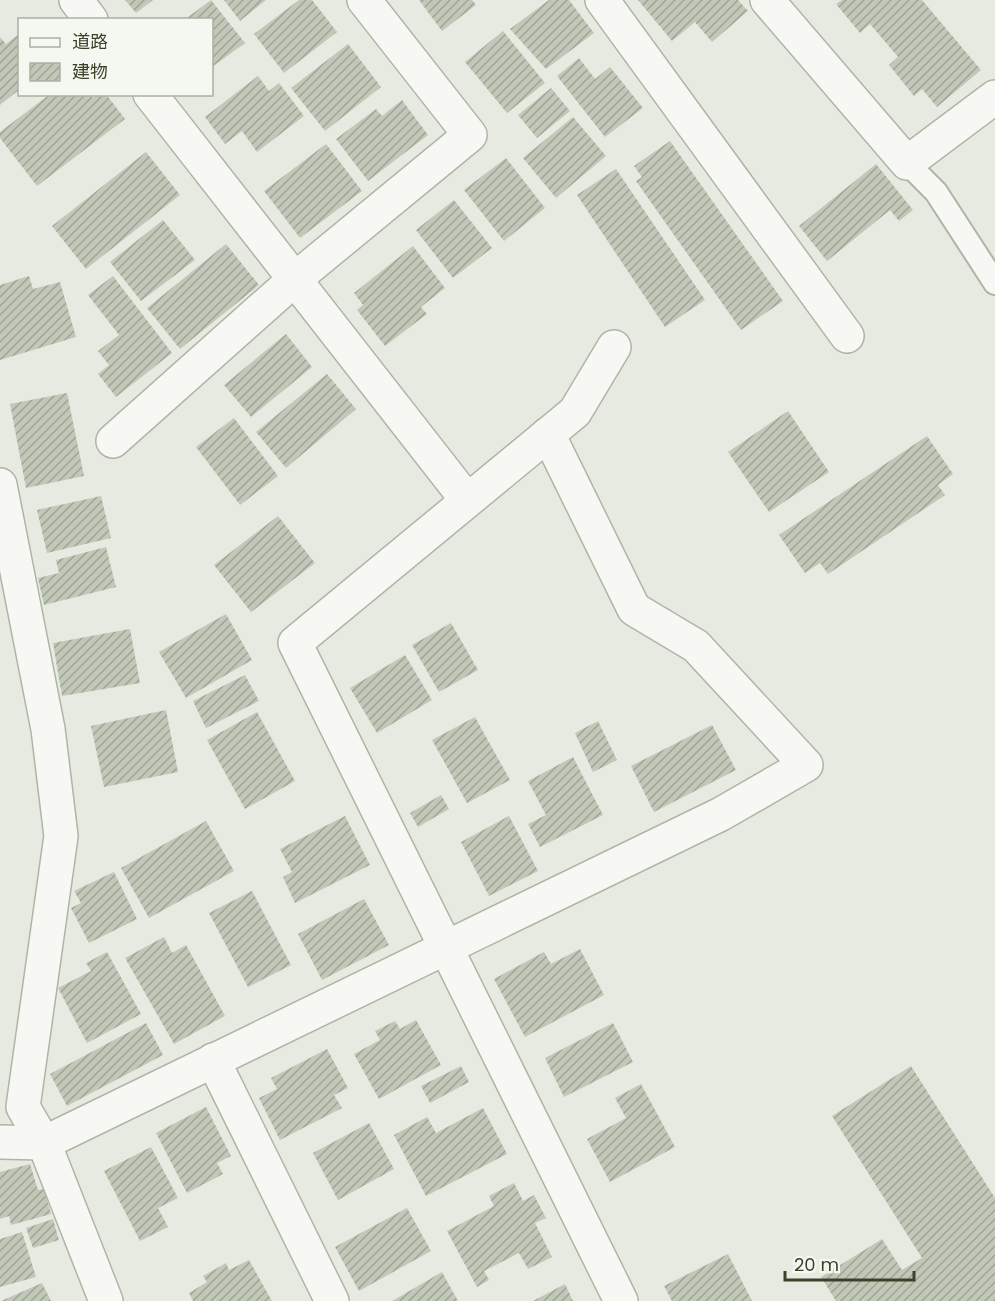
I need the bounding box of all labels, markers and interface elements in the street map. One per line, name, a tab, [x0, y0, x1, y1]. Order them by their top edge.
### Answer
legend	[18, 18, 213, 96]
text: 道路	[72, 29, 108, 54]
text: 建物	[72, 59, 108, 84]
scale bar	[785, 1244, 914, 1282]
text: 20 m	[794, 1252, 839, 1277]

